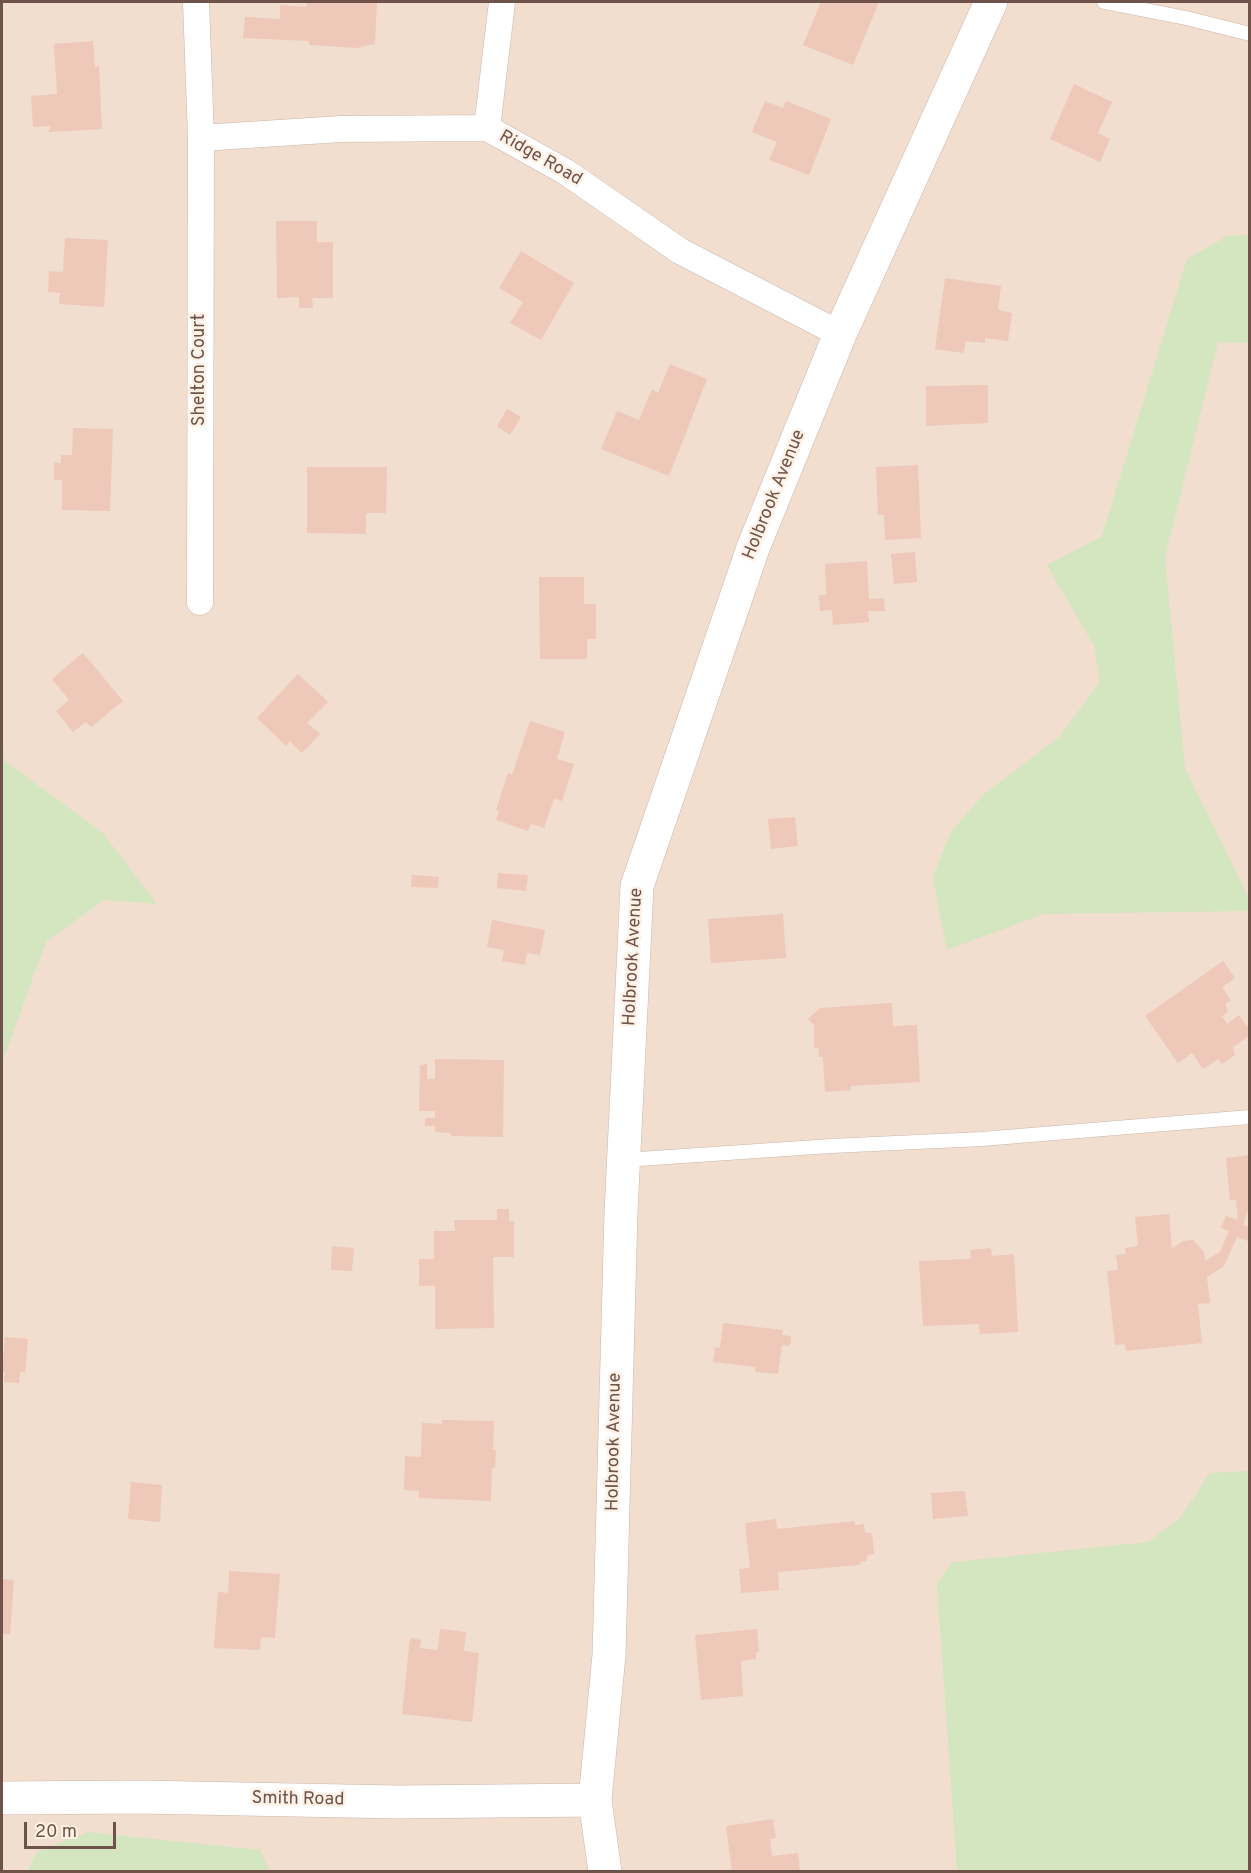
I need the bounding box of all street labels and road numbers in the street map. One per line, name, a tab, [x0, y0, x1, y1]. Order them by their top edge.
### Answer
street label: Ridge Road	[495, 127, 585, 191]
street label: Shelton Court	[189, 314, 211, 426]
street label: Holbrook Avenue	[739, 427, 811, 563]
street label: Holbrook Avenue	[620, 887, 648, 1027]
street label: Holbrook Avenue	[603, 1373, 627, 1511]
street label: Smith Road	[251, 1788, 345, 1812]

